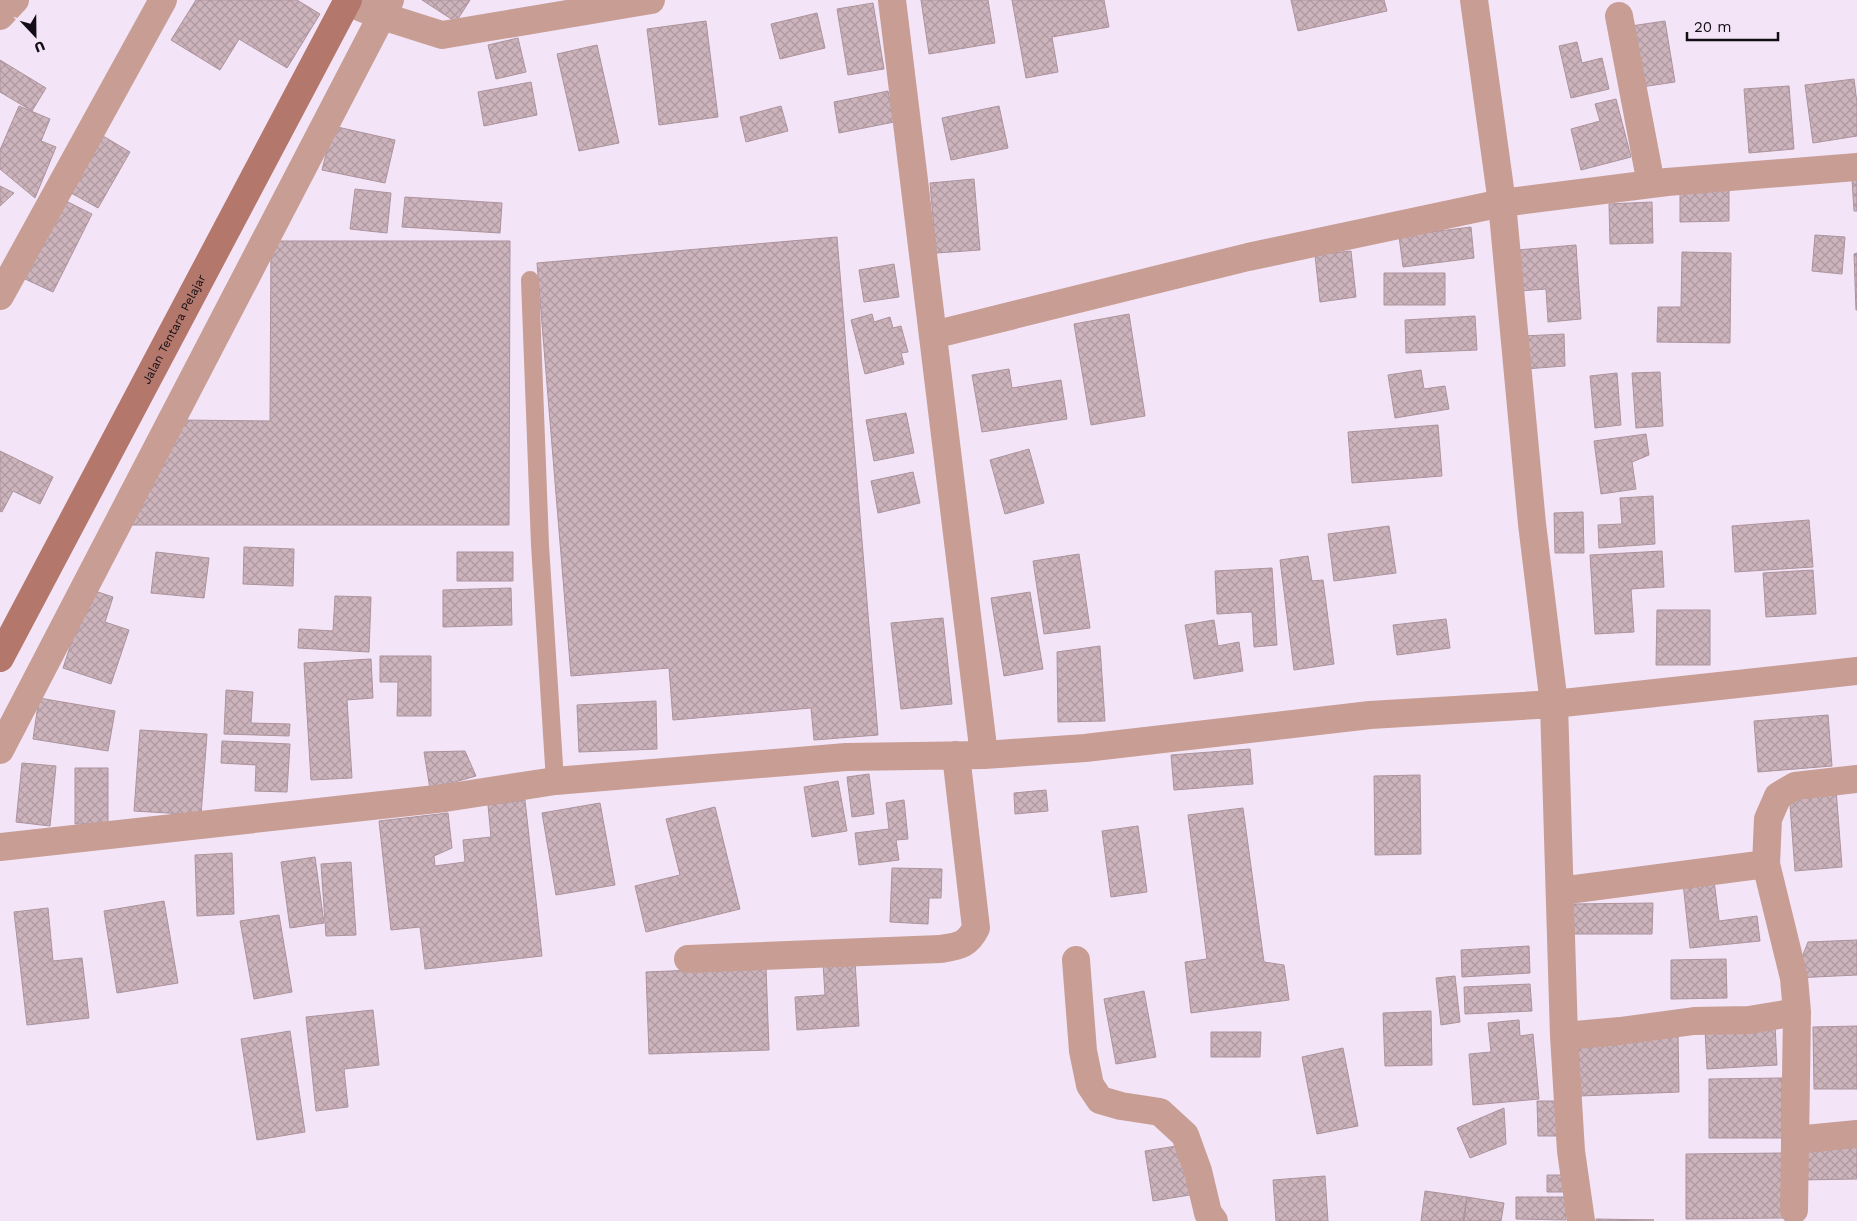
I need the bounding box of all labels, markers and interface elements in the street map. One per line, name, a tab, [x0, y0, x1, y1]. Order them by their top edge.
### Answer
north arrow	[10, 10, 60, 60]
scale bar	[1687, 10, 1778, 42]
text: 20 m	[1694, 18, 1732, 36]
text: U	[32, 38, 47, 56]
street label: Jalan Tentara Pelajar	[139, 272, 209, 386]

